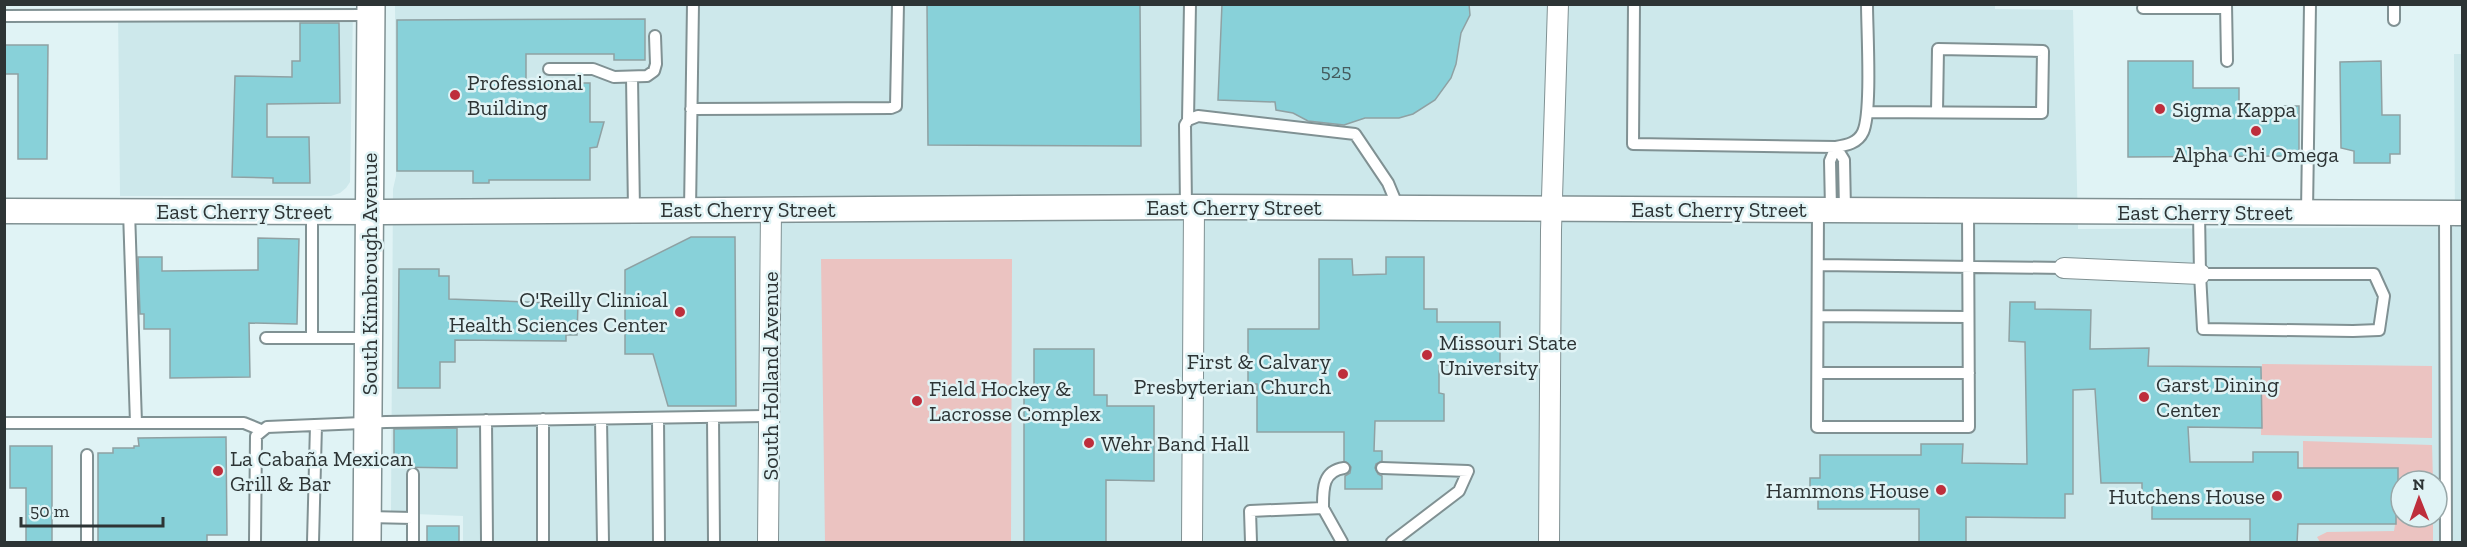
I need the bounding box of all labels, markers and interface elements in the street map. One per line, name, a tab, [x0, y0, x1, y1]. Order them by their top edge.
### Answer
house number: 525	[1321, 59, 1351, 83]
place label: Professional Building	[467, 69, 583, 121]
marker: Professional Building	[448, 88, 462, 102]
place label: Sigma Kappa	[2172, 96, 2296, 123]
marker: Sigma Kappa	[2153, 102, 2167, 116]
marker: Alpha Chi Omega	[2249, 124, 2263, 138]
place label: Alpha Chi Omega	[2173, 141, 2339, 168]
street label: South Kimbrough Avenue	[356, 153, 383, 395]
street label: East Cherry Street	[1146, 194, 1323, 221]
street label: East Cherry Street	[660, 196, 837, 223]
street label: East Cherry Street	[1631, 196, 1808, 223]
street label: East Cherry Street	[156, 198, 333, 225]
street label: East Cherry Street	[2117, 199, 2294, 226]
street label: South Holland Avenue	[757, 271, 784, 481]
place label: O'Reilly Clinical Health Sciences Center	[449, 286, 668, 338]
marker: O'Reilly Clinical Health Sciences Center	[673, 305, 687, 319]
place label: Missouri State University	[1439, 329, 1577, 381]
place label: First & Calvary Presbyterian Church	[1134, 348, 1332, 400]
marker: Missouri State University	[1420, 348, 1434, 362]
marker: First & Calvary Presbyterian Church	[1336, 367, 1350, 381]
place label: Garst Dining Center	[2156, 371, 2279, 423]
place label: Field Hockey & Lacrosse Complex	[929, 375, 1101, 427]
marker: Garst Dining Center	[2137, 390, 2151, 404]
marker: Field Hockey & Lacrosse Complex	[910, 394, 924, 408]
place label: Wehr Band Hall	[1101, 430, 1250, 457]
marker: Wehr Band Hall	[1082, 436, 1096, 450]
place label: La Cabaña Mexican Grill & Bar	[230, 445, 413, 497]
marker: La Cabaña Mexican Grill & Bar	[211, 464, 225, 478]
north arrow	[2389, 469, 2449, 529]
text: N	[2412, 475, 2425, 494]
place label: Hammons House	[1766, 477, 1929, 504]
marker: Hammons House	[1934, 483, 1948, 497]
place label: Hutchens House	[2109, 483, 2265, 510]
marker: Hutchens House	[2270, 489, 2284, 503]
scale bar	[21, 490, 164, 528]
text: 50 m	[30, 500, 70, 522]

